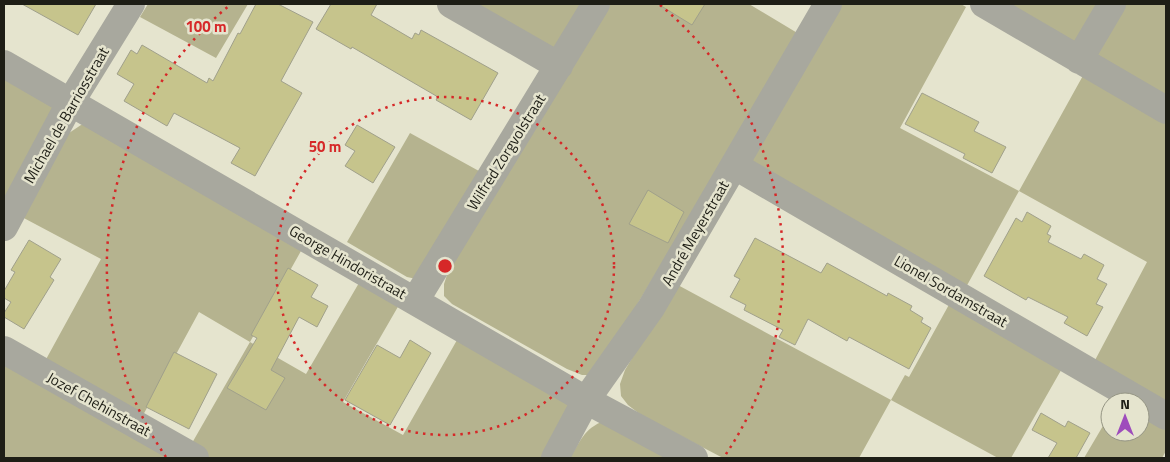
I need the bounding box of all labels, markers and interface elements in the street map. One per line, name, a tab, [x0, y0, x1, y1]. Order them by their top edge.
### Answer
text: 100 m	[185, 15, 227, 38]
street label: Michael de Barriosstraat	[17, 42, 115, 188]
street label: Wilfred Zorgvolstraat	[461, 89, 552, 215]
text: 50 m	[309, 135, 341, 158]
street label: André Meyerstraat	[655, 175, 735, 290]
street label: George Hindoristraat	[285, 219, 412, 305]
street label: Lionel Sordamstraat	[890, 249, 1013, 333]
centre of rings	[436, 257, 454, 275]
street label: Jozef Chehinstraat	[43, 366, 156, 442]
north arrow	[1100, 392, 1150, 442]
text: N	[1120, 393, 1130, 414]

